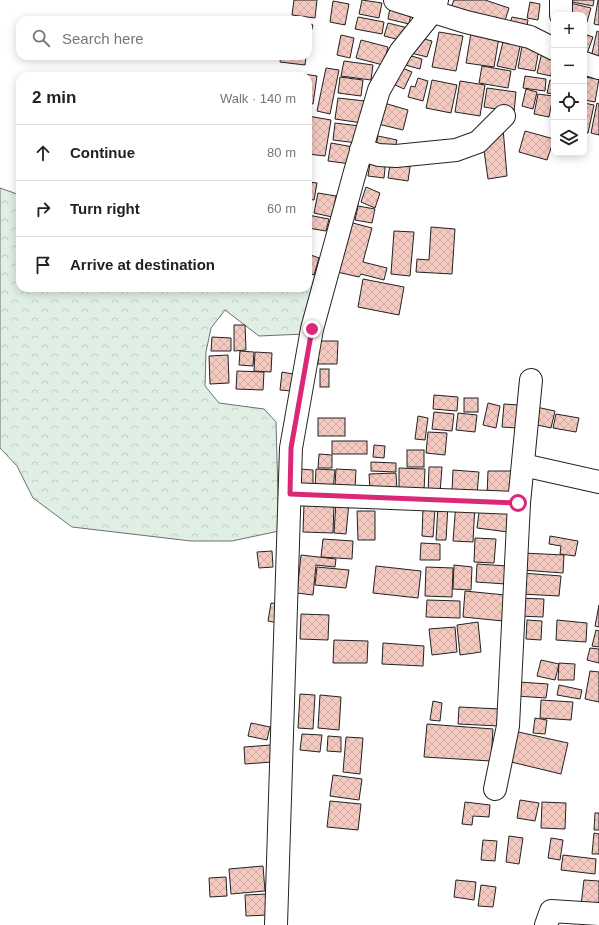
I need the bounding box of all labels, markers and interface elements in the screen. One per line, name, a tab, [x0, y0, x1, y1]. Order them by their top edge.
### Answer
map controls	[551, 12, 587, 156]
button: +	[551, 12, 587, 48]
search box	[16, 16, 312, 60]
icon: search	[30, 27, 52, 49]
text: Search here	[62, 30, 144, 47]
button: −	[551, 48, 587, 84]
button: locate	[551, 84, 587, 120]
text: 2 min	[32, 88, 76, 107]
text: Walk · 140 m	[220, 91, 296, 106]
button: layers	[551, 120, 587, 156]
icon: ahead	[32, 142, 54, 164]
text: Continue	[70, 144, 135, 161]
text: 80 m	[267, 145, 296, 160]
icon: right	[32, 198, 54, 220]
text: Turn right	[70, 200, 140, 217]
text: 60 m	[267, 201, 296, 216]
icon: arrive	[32, 254, 54, 276]
text: Arrive at destination	[70, 256, 215, 273]
route end	[303, 320, 321, 338]
route start	[509, 494, 527, 512]

